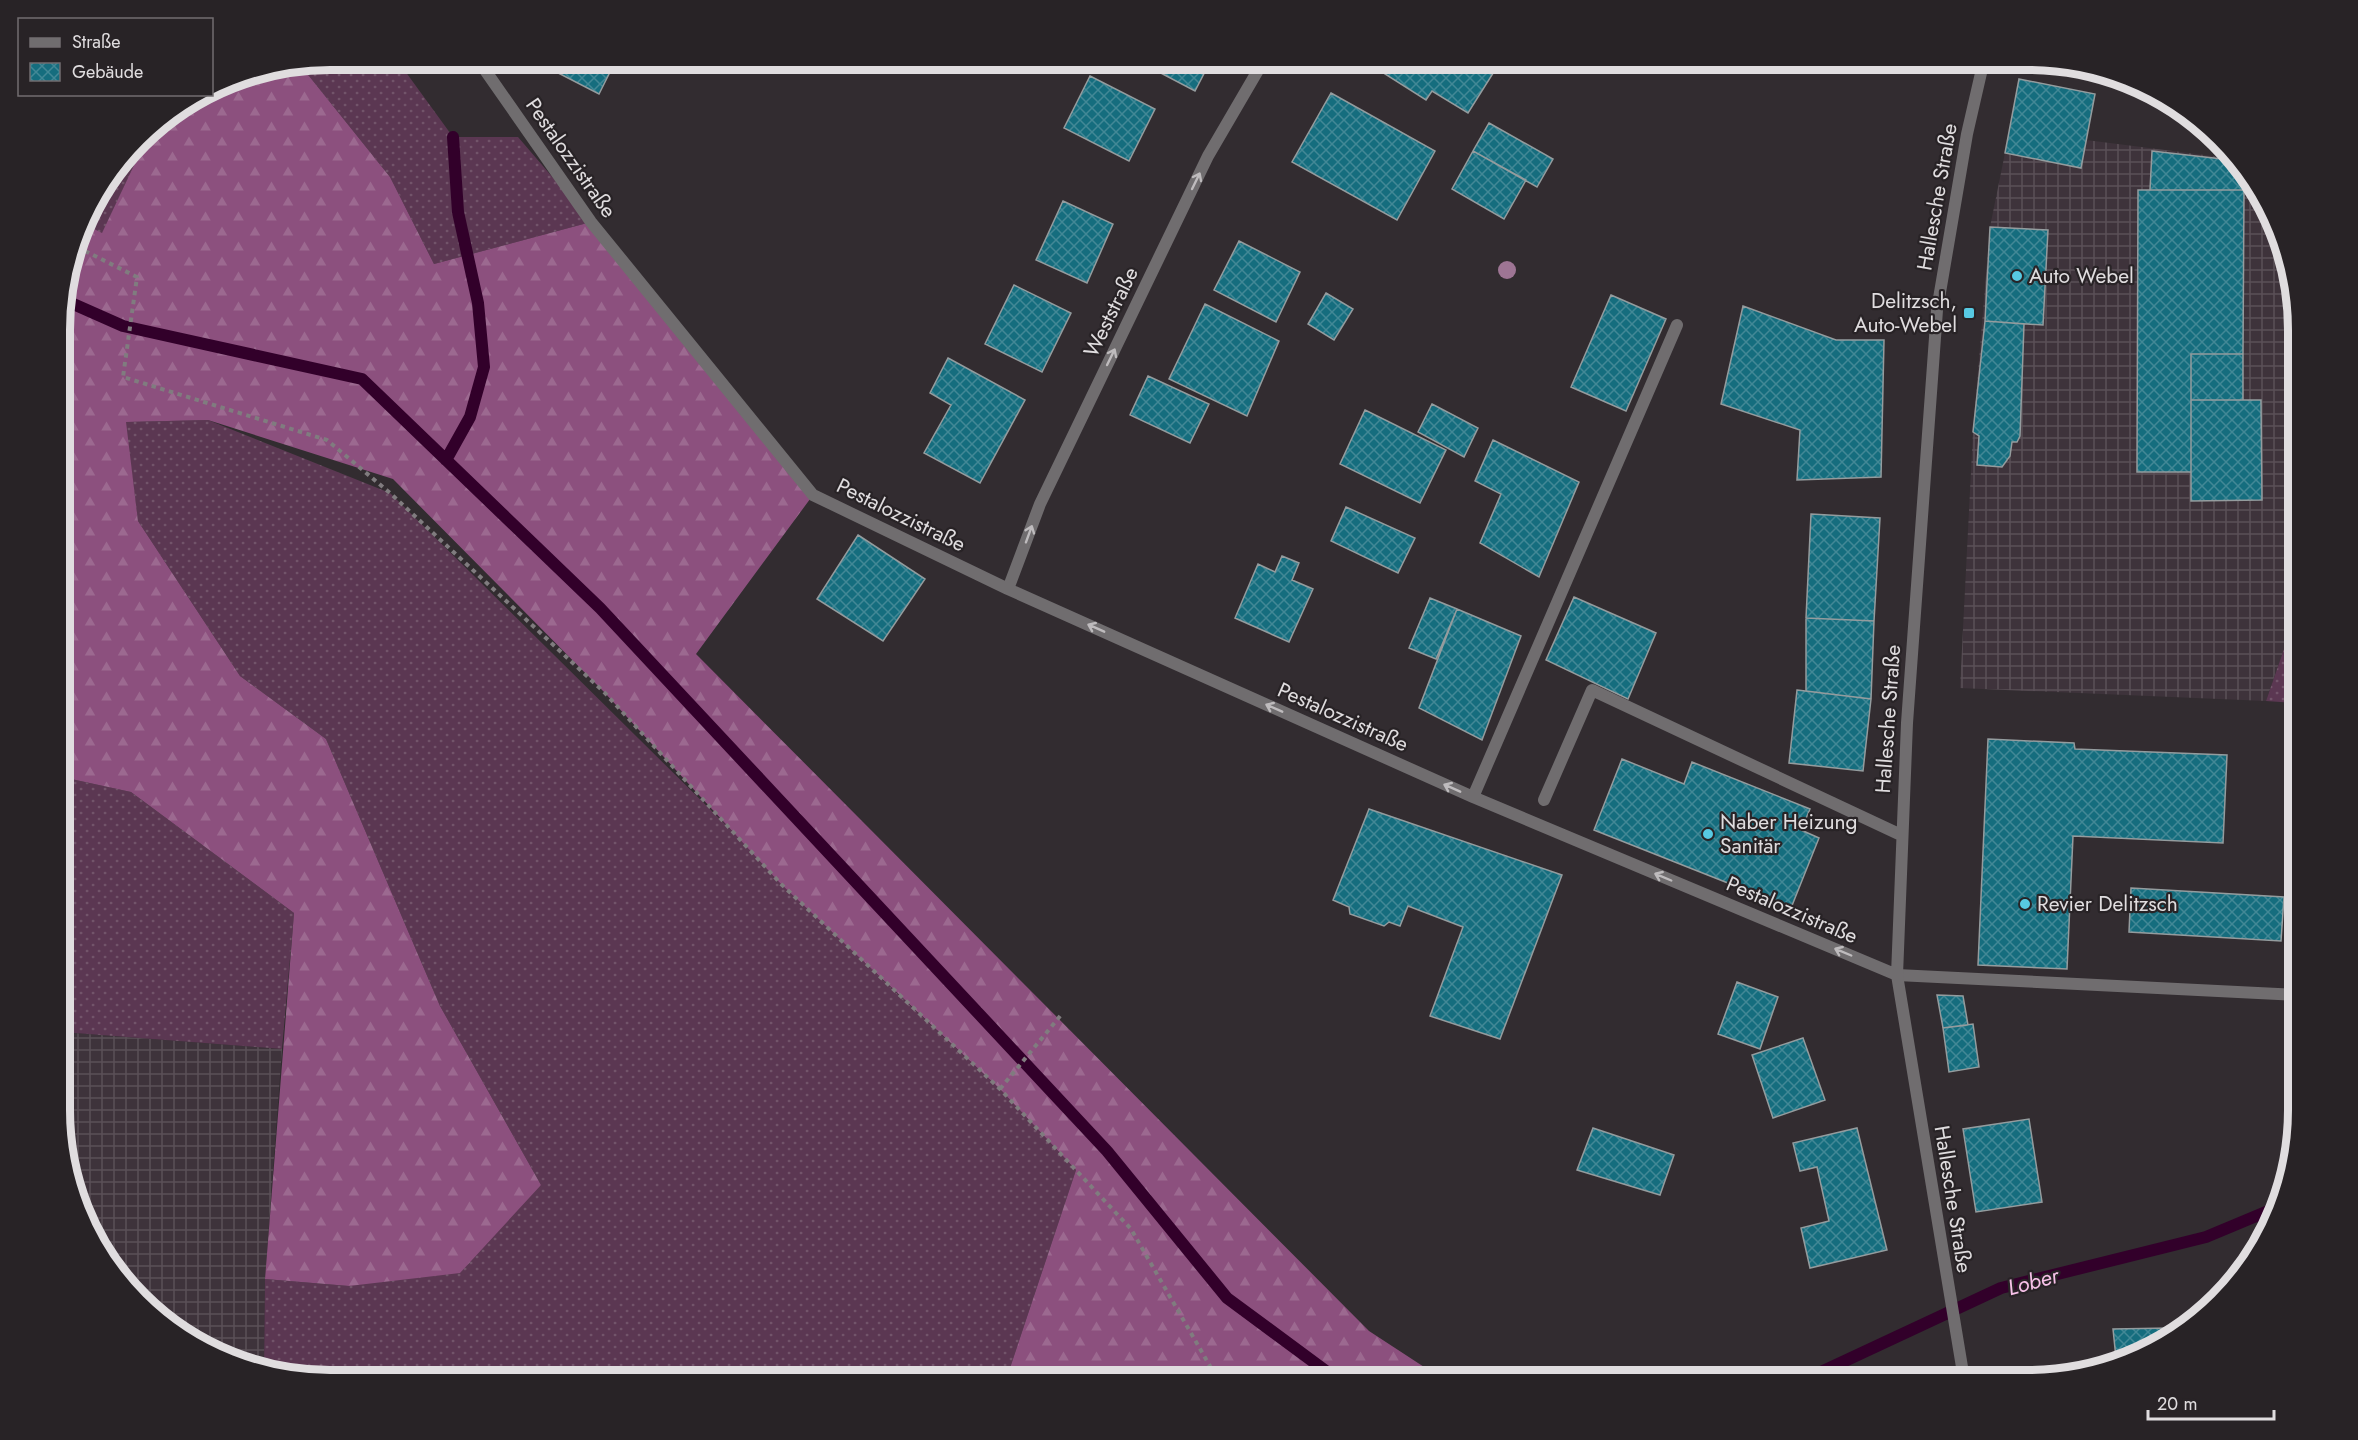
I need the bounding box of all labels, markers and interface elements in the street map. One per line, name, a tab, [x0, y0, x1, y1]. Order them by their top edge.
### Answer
legend	[18, 18, 213, 96]
text: Straße	[72, 29, 120, 55]
text: Gebäude	[72, 59, 143, 85]
street label: Pestalozzistraße	[519, 92, 624, 224]
street label: Hallesche Straße	[1909, 121, 1965, 273]
one-way arrow	[1190, 173, 1202, 191]
place label: Auto Webel	[2029, 261, 2134, 291]
street label: Weststraße	[1076, 262, 1146, 362]
marker: Auto Webel	[2010, 269, 2024, 283]
place label: Delitzsch, Auto-Webel	[1854, 286, 1957, 340]
marker: Delitzsch, Auto-Webel	[1962, 306, 1976, 320]
one-way arrow	[1105, 348, 1117, 366]
street label: Pestalozzistraße	[831, 471, 971, 559]
one-way arrow	[1024, 525, 1035, 544]
one-way arrow	[1087, 622, 1105, 634]
street label: Hallesche Straße	[1868, 644, 1908, 794]
street label: Pestalozzistraße	[1273, 675, 1413, 759]
one-way arrow	[1265, 702, 1283, 713]
one-way arrow	[1443, 781, 1461, 793]
place label: Naber Heizung Sanitär	[1720, 807, 1857, 861]
marker: Naber Heizung Sanitär	[1701, 827, 1715, 841]
street label: Pestalozzistraße	[1722, 869, 1863, 951]
one-way arrow	[1654, 871, 1673, 882]
place label: Revier Delitzsch	[2037, 889, 2178, 919]
marker: Revier Delitzsch	[2018, 897, 2032, 911]
one-way arrow	[1834, 946, 1852, 957]
street label: Hallesche Straße	[1927, 1123, 1979, 1275]
water label: Lober	[2004, 1258, 2064, 1303]
scale bar	[2148, 1383, 2274, 1421]
text: 20 m	[2157, 1391, 2197, 1417]

